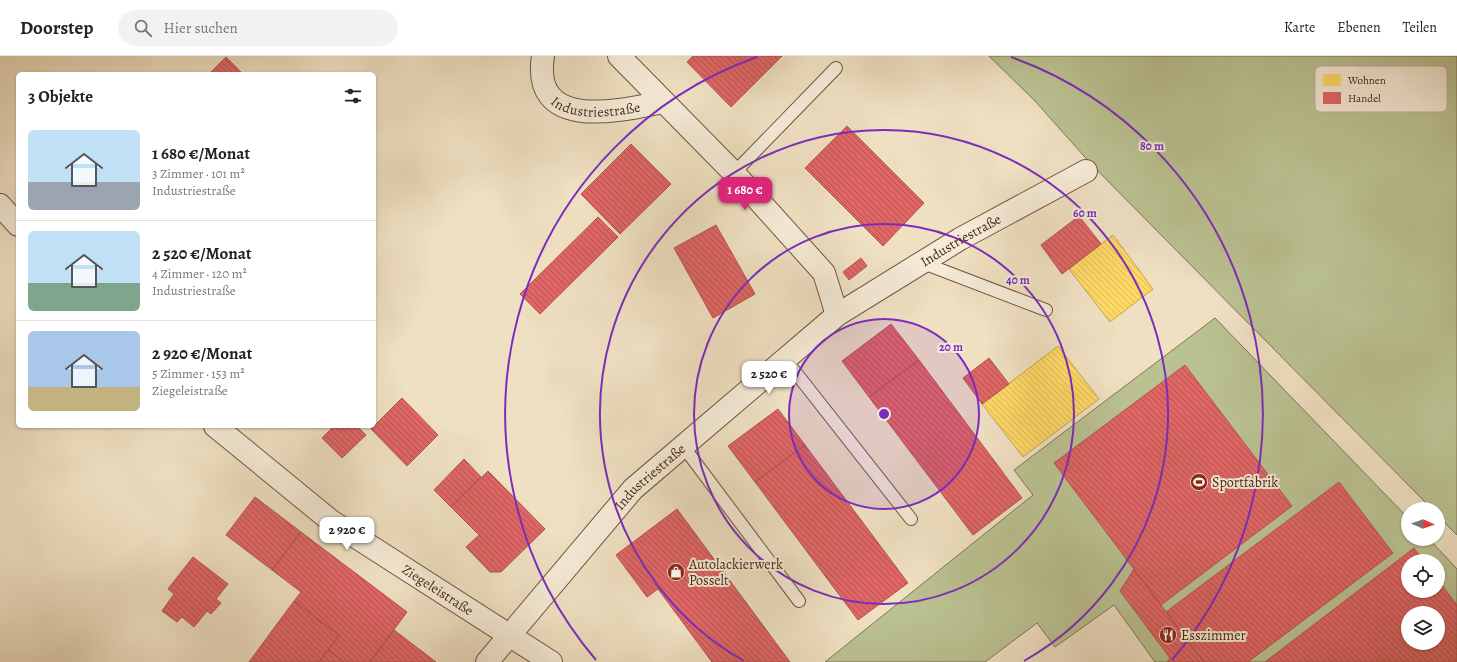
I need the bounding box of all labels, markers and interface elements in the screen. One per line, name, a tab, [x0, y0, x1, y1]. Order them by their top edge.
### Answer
search box	[118, 10, 398, 46]
text: Doorstep	[20, 15, 94, 41]
icon: search	[132, 17, 154, 39]
text: Hier suchen	[164, 18, 238, 38]
text: Karte	[1284, 18, 1315, 37]
text: Ebenen	[1337, 18, 1381, 37]
text: Teilen	[1403, 18, 1437, 37]
legend	[1315, 66, 1447, 112]
text: Wohnen	[1347, 73, 1386, 88]
text: 3 Objekte	[28, 85, 93, 108]
icon: filters	[342, 85, 364, 107]
text: Handel	[1348, 91, 1381, 106]
street label: Industriestraße	[546, 92, 642, 122]
text: 80 m	[1140, 138, 1164, 154]
text: 1 680 €/Monat	[152, 142, 250, 165]
icon: home	[60, 146, 108, 194]
text: 3 Zimmer · 101 m²	[152, 165, 245, 182]
pin: 1 680 €	[708, 177, 782, 211]
text: 1 680 €	[727, 181, 763, 198]
text: Industriestraße	[152, 182, 236, 199]
text: 60 m	[1073, 205, 1097, 221]
street label: Industriestraße	[917, 210, 1004, 271]
text: 2 520 €/Monat	[152, 242, 252, 265]
icon: home	[60, 247, 108, 295]
text: 4 Zimmer · 120 m²	[152, 265, 247, 282]
text: 40 m	[1006, 272, 1030, 288]
text: Industriestraße	[152, 282, 236, 299]
text: 20 m	[939, 339, 963, 355]
text: 2 920 €/Monat	[152, 342, 252, 365]
icon: home	[60, 347, 108, 395]
pin: 2 520 €	[732, 361, 806, 395]
text: 5 Zimmer · 153 m²	[152, 365, 244, 382]
text: 2 520 €	[751, 365, 787, 382]
text: Ziegeleistraße	[152, 382, 228, 399]
centre of rings	[877, 407, 891, 421]
street label: Industriestraße	[610, 440, 689, 514]
sports icon: Sportfabrik	[1189, 472, 1209, 492]
place label: Sportfabrik	[1212, 473, 1278, 492]
north arrow	[1401, 502, 1445, 546]
map controls	[1401, 502, 1445, 650]
pin: 2 920 €	[310, 517, 384, 551]
text: 2 920 €	[328, 521, 366, 538]
button: locate	[1401, 554, 1445, 598]
place label: Autolackierwerk Posselt	[688, 555, 783, 590]
street label: Ziegeleistraße	[398, 560, 477, 620]
shop icon: Autolackierwerk Posselt	[666, 562, 686, 582]
button: layers	[1401, 606, 1445, 650]
restaurant icon: Esszimmer	[1158, 625, 1178, 645]
place label: Esszimmer	[1181, 626, 1246, 645]

